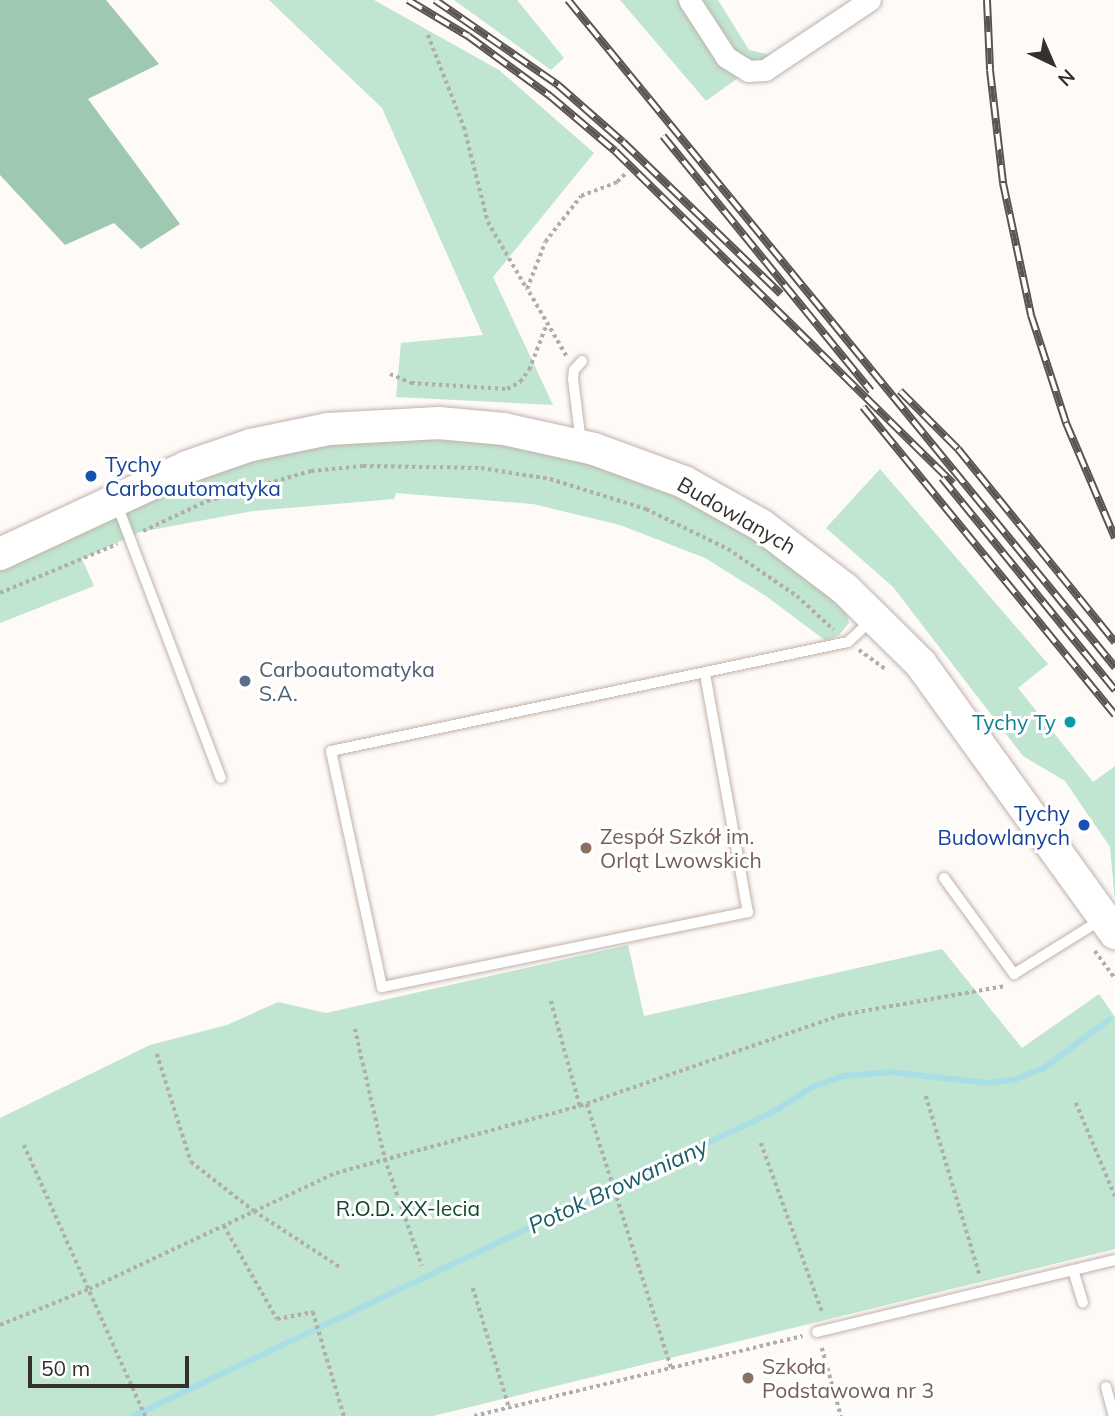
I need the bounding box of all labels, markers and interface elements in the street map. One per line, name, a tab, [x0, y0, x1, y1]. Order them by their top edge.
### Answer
north arrow	[1017, 28, 1087, 98]
text: N	[1053, 64, 1080, 92]
place label: Tychy Carboautomatyka	[105, 451, 281, 501]
marker: Tychy Carboautomatyka	[83, 468, 99, 484]
street label: Budowlanych	[673, 471, 801, 559]
place label: Carboautomatyka S.A.	[259, 656, 435, 706]
marker: Carboautomatyka S.A.	[237, 673, 253, 689]
place label: Tychy Ty	[972, 709, 1056, 735]
marker: Tychy Ty	[1062, 714, 1078, 730]
place label: Tychy Budowlanych	[937, 800, 1070, 850]
marker: Tychy Budowlanych	[1076, 817, 1092, 833]
place label: Zespół Szkół im. Orląt Lwowskich	[600, 823, 762, 873]
marker: Zespół Szkół im. Orląt Lwowskich	[578, 840, 594, 856]
water label: Potok Browaniany	[524, 1132, 712, 1240]
park label: R.O.D. XX-lecia	[336, 1195, 480, 1221]
scale bar	[32, 1342, 192, 1386]
place label: Szkoła Podstawowa nr 3	[762, 1353, 934, 1403]
text: 50 m	[41, 1355, 90, 1381]
marker: Szkoła Podstawowa nr 3	[740, 1370, 756, 1386]

